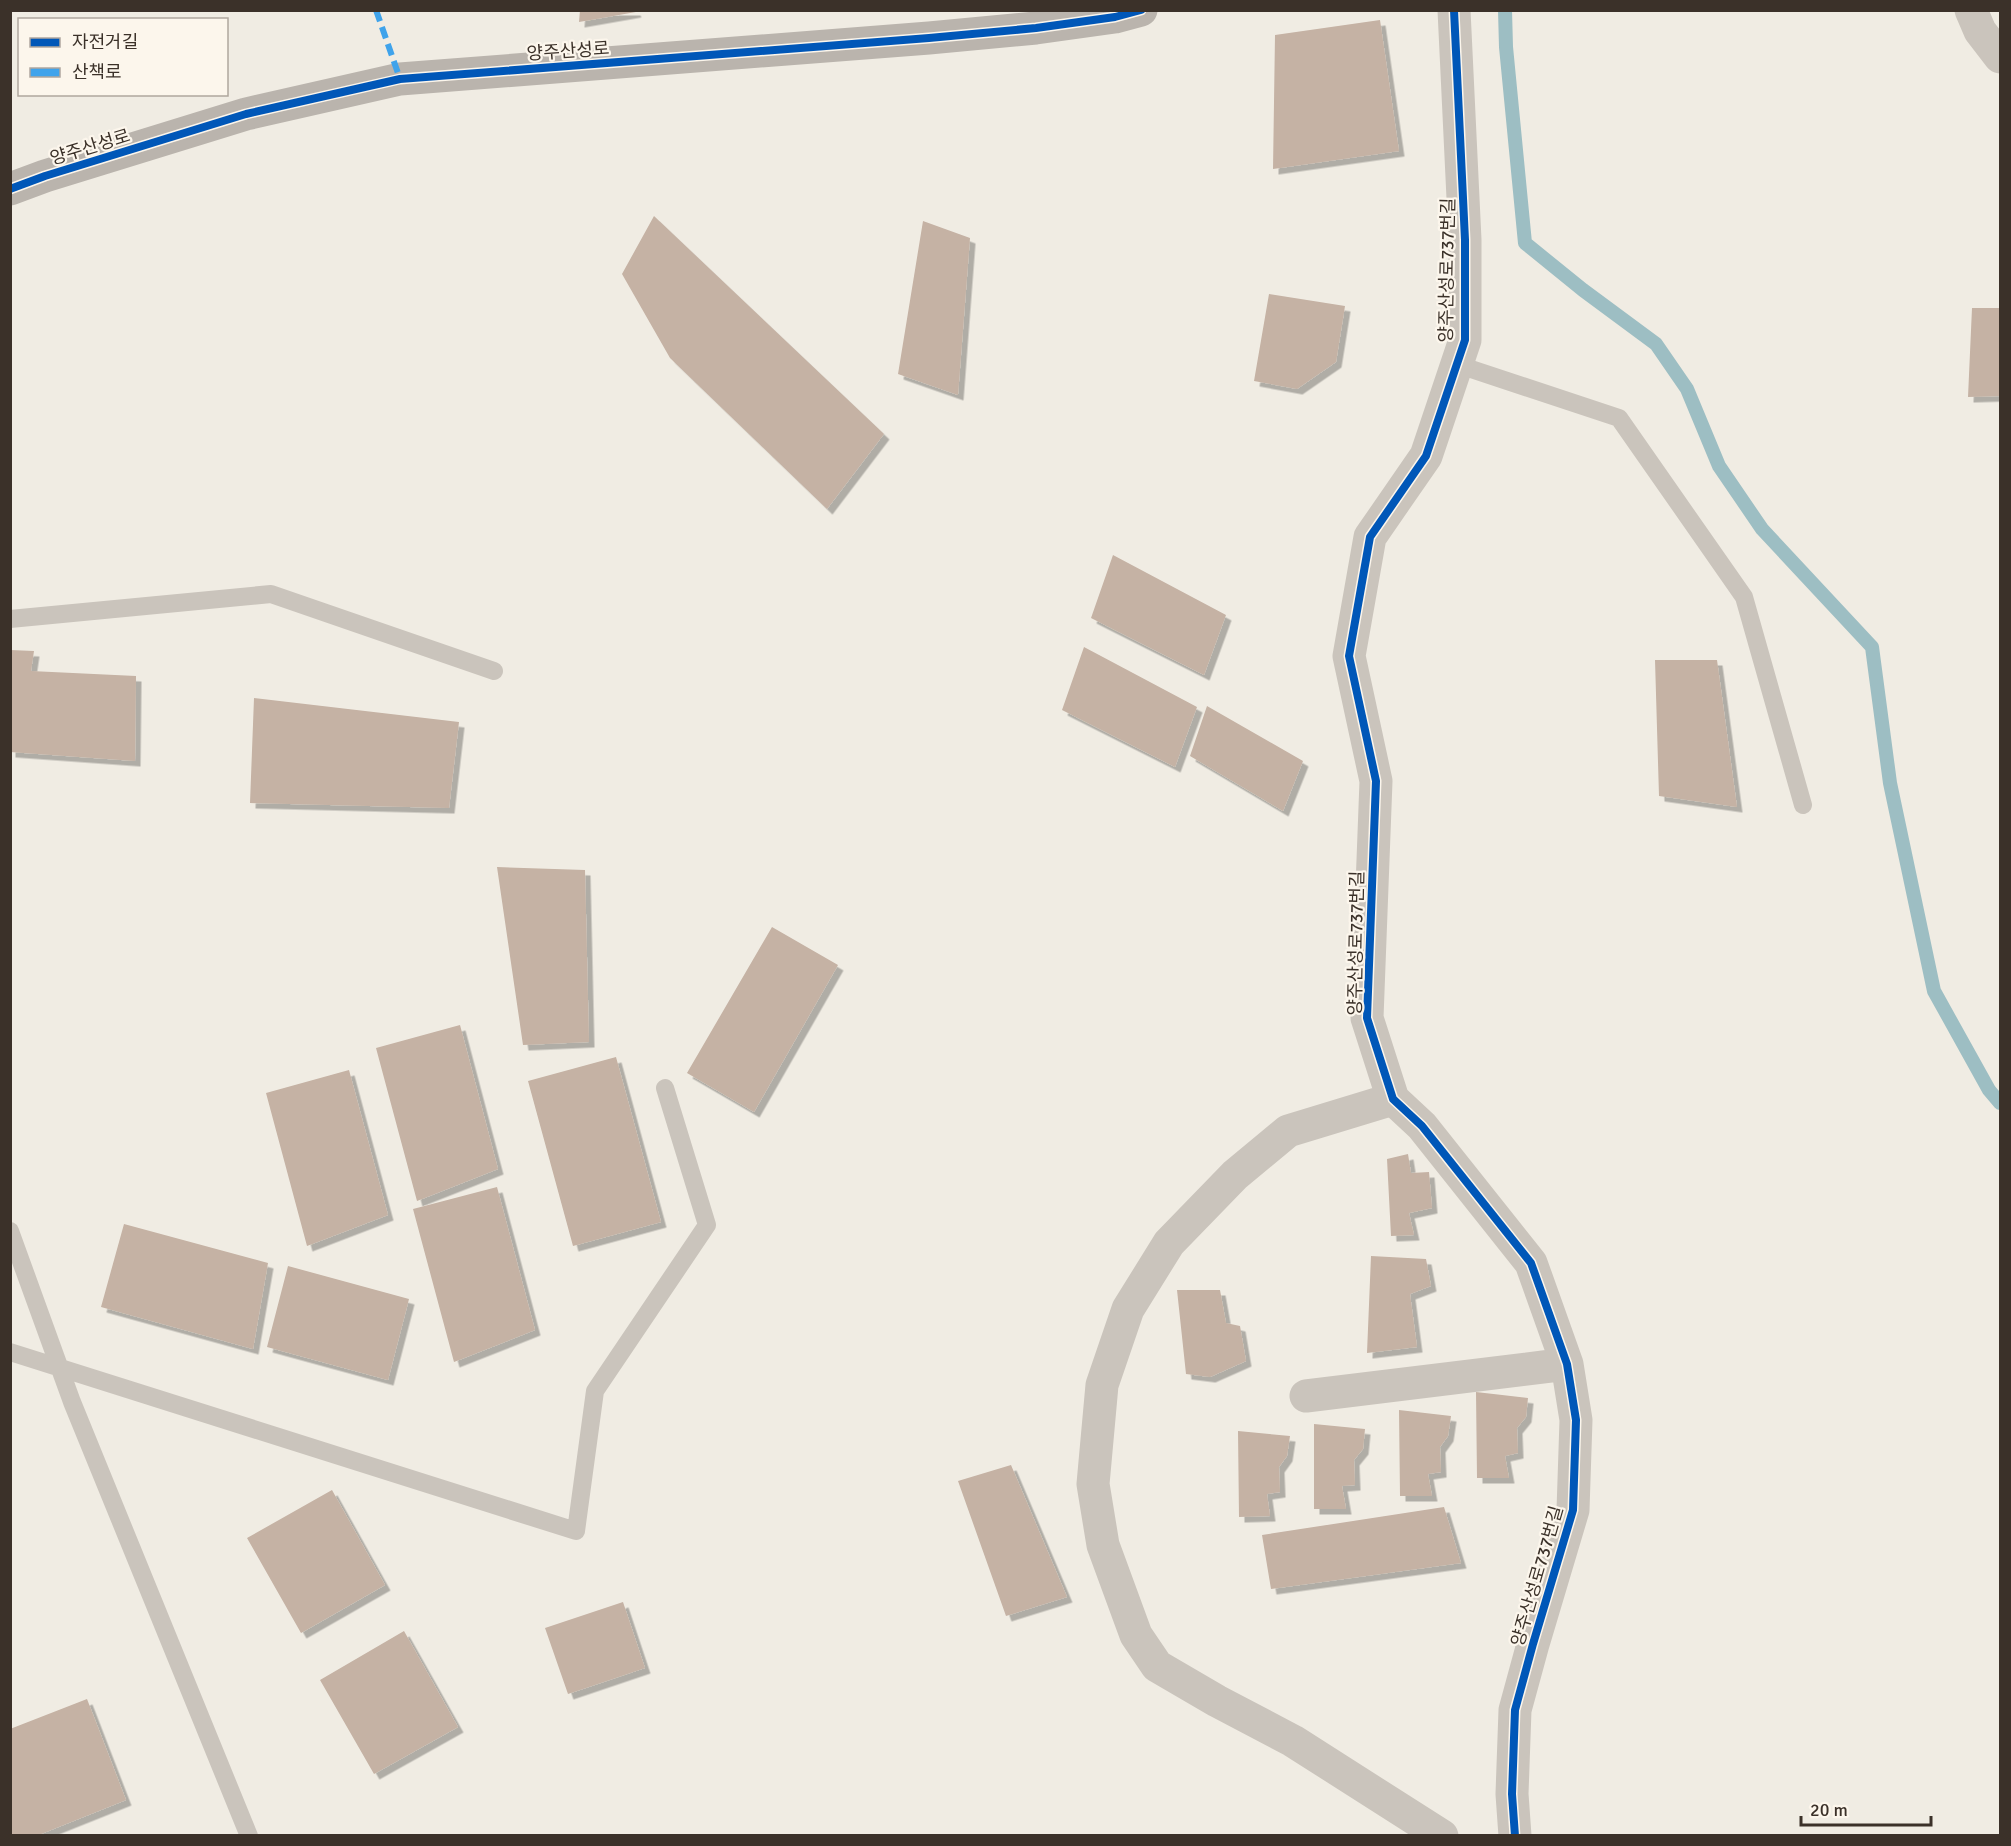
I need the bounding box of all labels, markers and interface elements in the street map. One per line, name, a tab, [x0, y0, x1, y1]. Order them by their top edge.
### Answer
legend	[18, 18, 228, 96]
text: 자전거길	[72, 31, 138, 53]
street label: 양주산성로	[526, 37, 610, 65]
text: 산책로	[72, 61, 122, 83]
street label: 양주산성로	[47, 124, 133, 170]
street label: 양주산성로737번길	[1435, 197, 1459, 343]
street label: 양주산성로737번길	[1344, 870, 1368, 1016]
street label: 양주산성로737번길	[1506, 1503, 1568, 1649]
scale bar	[1801, 1789, 1932, 1827]
text: 20 m	[1810, 1799, 1848, 1821]

